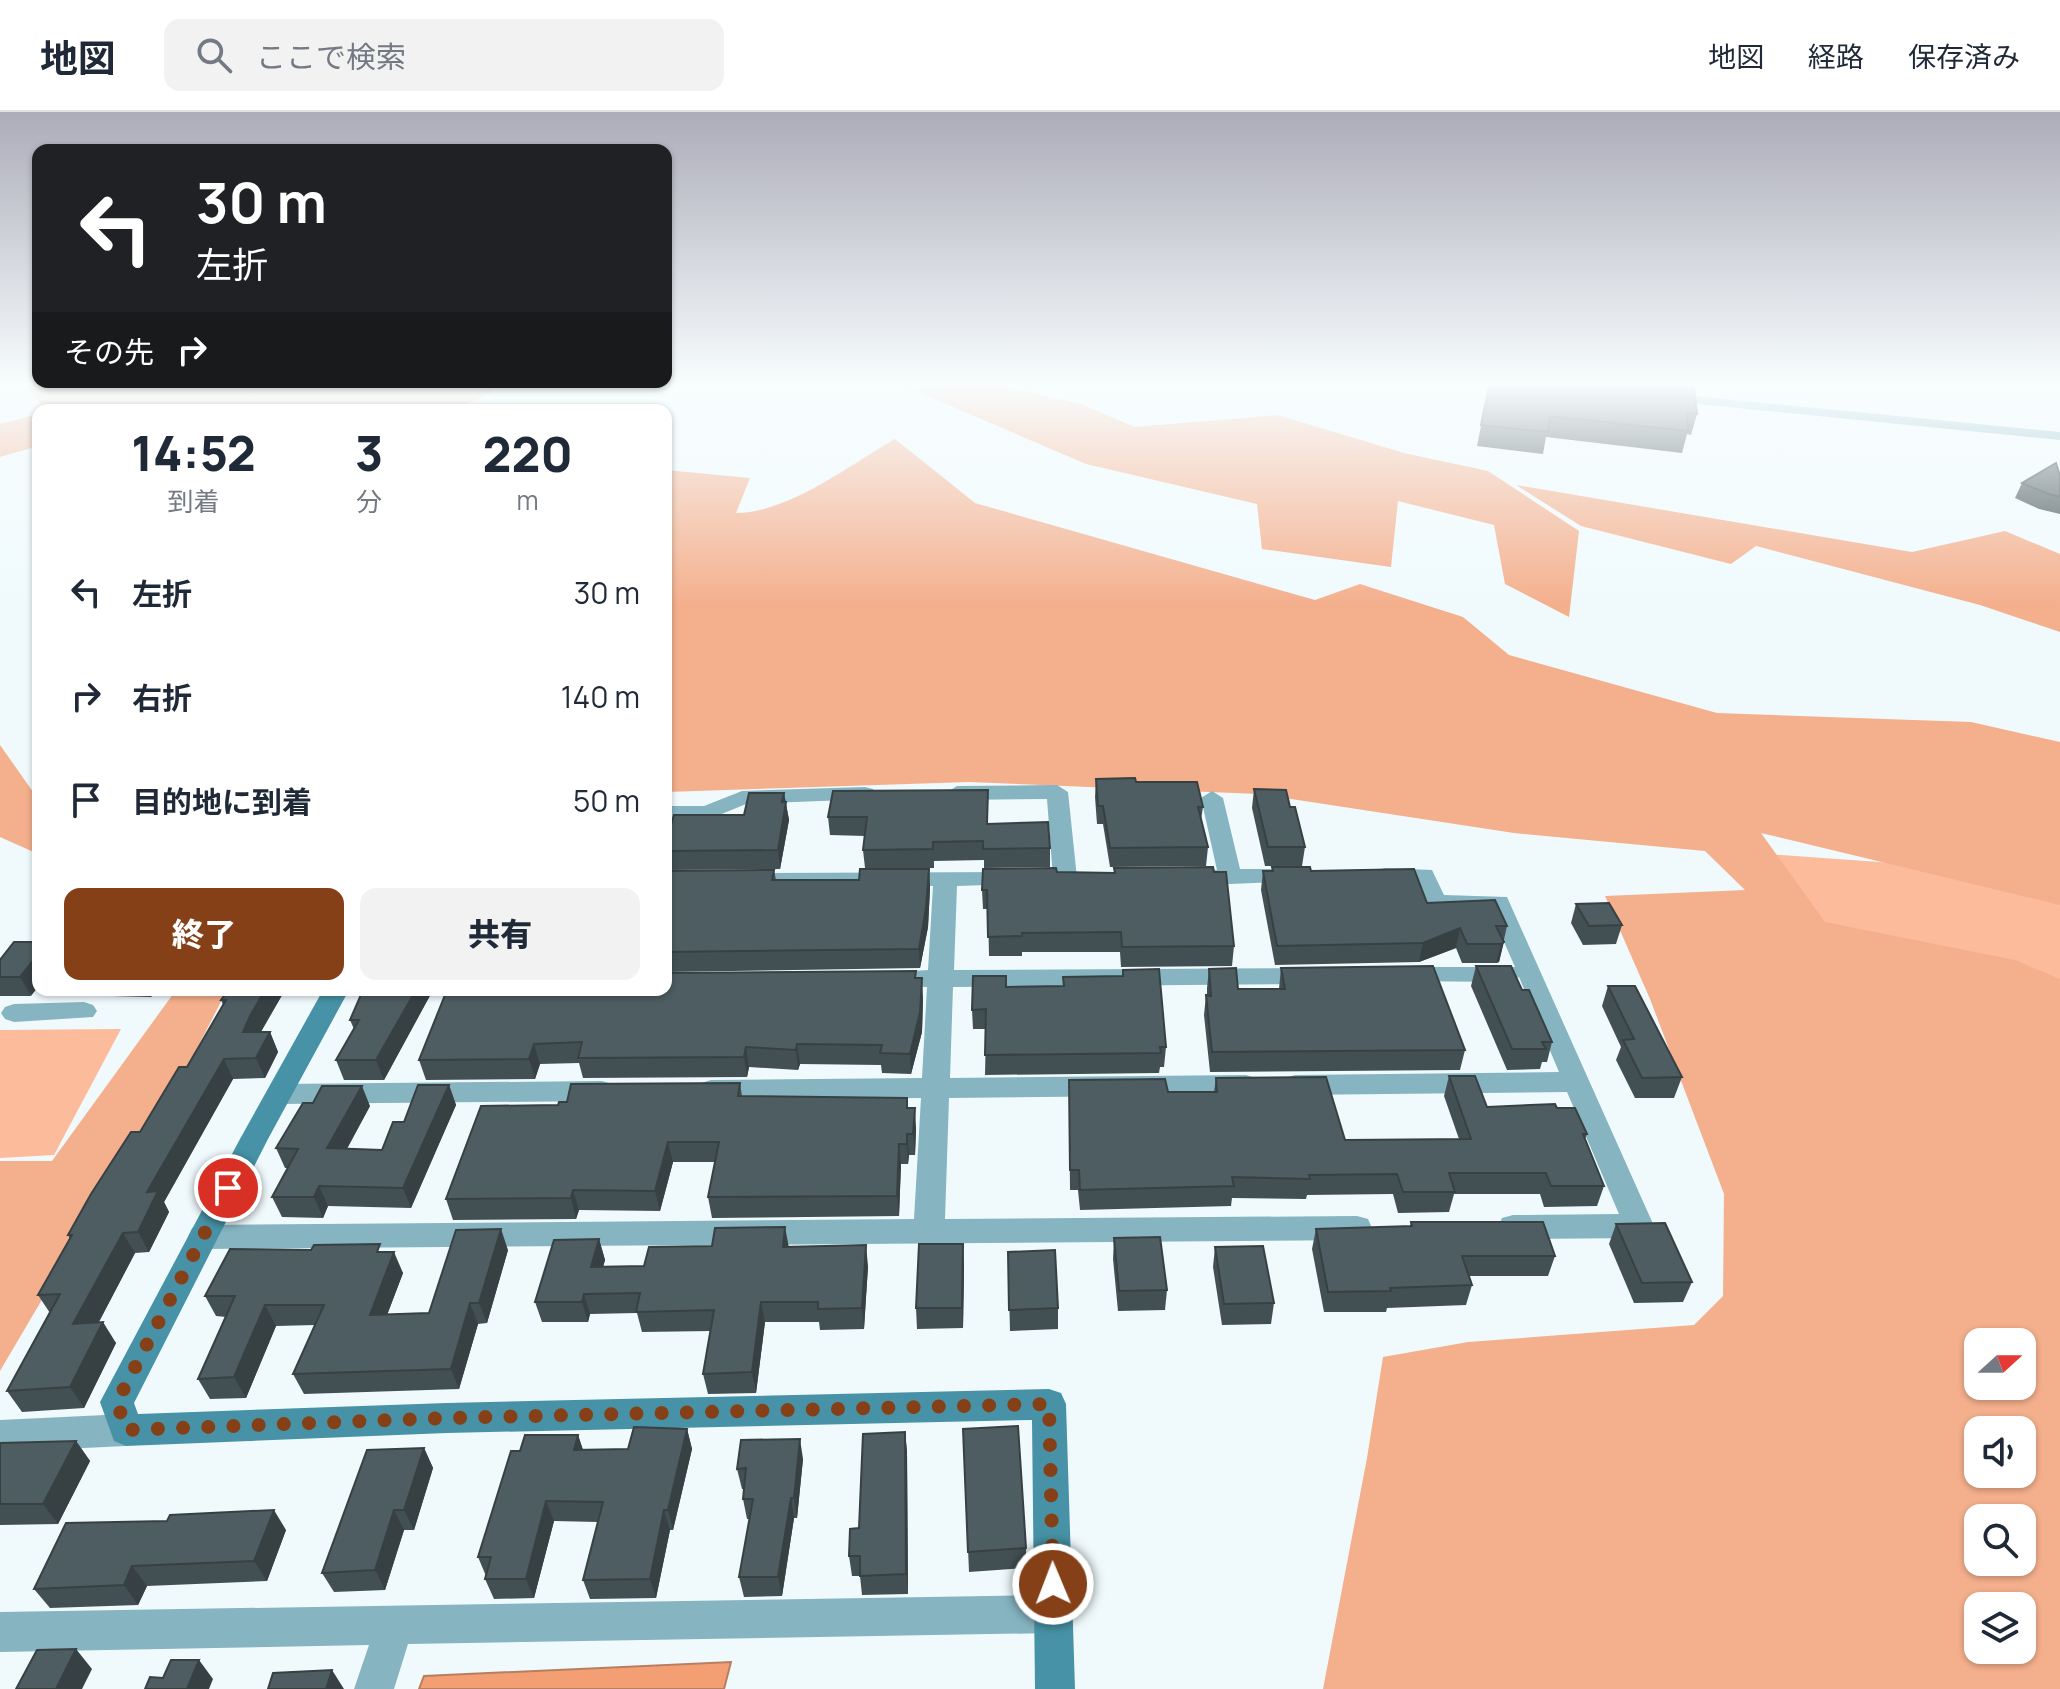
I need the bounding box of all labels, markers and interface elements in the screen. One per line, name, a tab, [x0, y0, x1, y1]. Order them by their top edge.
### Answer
search box	[164, 19, 724, 91]
text: 地図	[40, 31, 116, 83]
icon: search	[192, 33, 236, 77]
text: ここで検索	[256, 36, 406, 77]
text: 地図	[1708, 37, 1764, 75]
text: 経路	[1808, 37, 1864, 75]
text: 保存済み	[1908, 37, 2020, 75]
text: 30 m	[196, 163, 327, 240]
icon: left	[64, 176, 168, 280]
text: 左折	[196, 240, 268, 289]
icon: right	[170, 328, 214, 372]
text: その先	[64, 331, 154, 372]
text: 14:52	[131, 420, 256, 485]
text: 3	[355, 420, 383, 485]
text: 220	[482, 421, 573, 486]
text: m	[517, 482, 539, 518]
text: 到着	[167, 483, 219, 519]
text: 分	[356, 483, 382, 519]
icon: left	[64, 570, 108, 614]
text: 30 m	[574, 572, 640, 613]
text: 左折	[132, 573, 192, 614]
icon: right	[64, 674, 108, 718]
text: 140 m	[561, 676, 640, 717]
text: 右折	[132, 677, 192, 718]
icon: arrive	[64, 778, 108, 822]
text: 50 m	[573, 780, 640, 821]
text: 目的地に到着	[132, 781, 312, 822]
button: 終了	[64, 888, 344, 980]
button: 共有	[360, 888, 640, 980]
pin	[194, 1154, 262, 1222]
icon: arrive	[206, 1166, 250, 1210]
north arrow	[1964, 1328, 2036, 1400]
map controls	[1964, 1328, 2036, 1664]
button: sound	[1964, 1416, 2036, 1488]
button: search	[1964, 1504, 2036, 1576]
position arrow	[1011, 1542, 1095, 1626]
button: layers	[1964, 1592, 2036, 1664]

